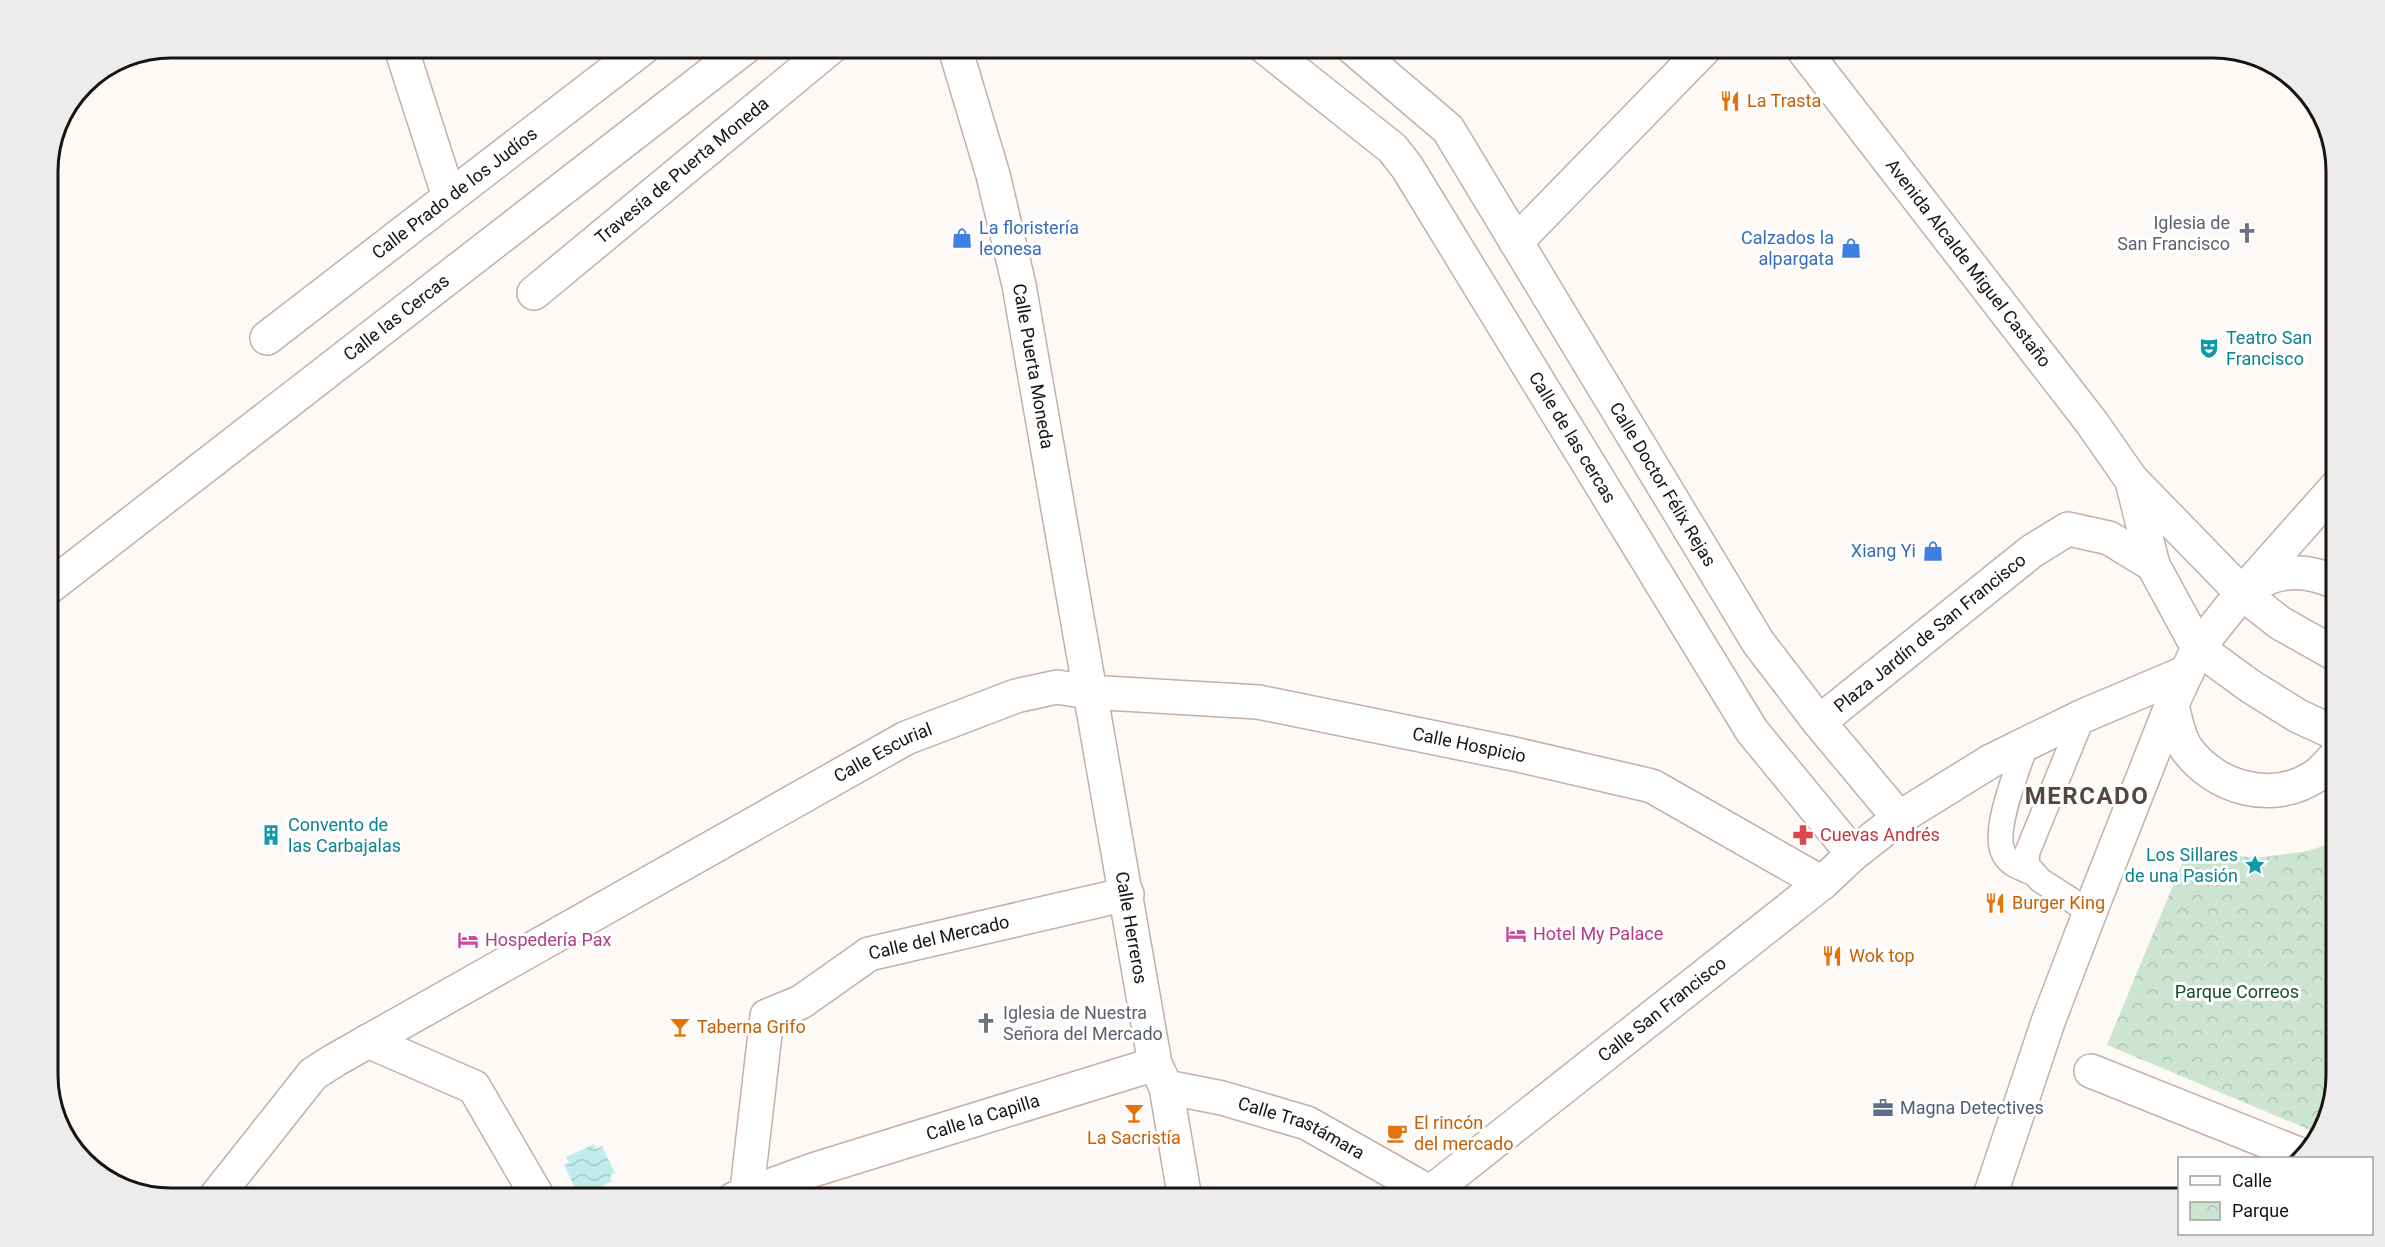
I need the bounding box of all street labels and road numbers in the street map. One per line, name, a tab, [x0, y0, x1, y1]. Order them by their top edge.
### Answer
street label: Travesía de Puerta Moneda	[591, 92, 773, 248]
street label: Calle Prado de los Judíos	[368, 123, 541, 263]
street label: Avenida Alcalde Miguel Castaño	[1882, 155, 2056, 371]
street label: Calle las Cercas	[339, 270, 453, 365]
street label: Calle Puerta Moneda	[1009, 282, 1058, 450]
street label: Calle de las cercas	[1525, 368, 1621, 506]
street label: Calle Doctor Félix Rejas	[1606, 398, 1721, 570]
street label: Plaza Jardín de San Francisco	[1830, 549, 2030, 716]
street label: Calle Escurial	[830, 718, 935, 787]
street label: Calle Hospicio	[1411, 723, 1528, 766]
street label: Calle Herreros	[1112, 870, 1152, 985]
street label: Calle del Mercado	[866, 911, 1011, 964]
street label: Calle San Francisco	[1594, 952, 1730, 1066]
street label: Calle la Capilla	[923, 1089, 1042, 1144]
street label: Calle Trastámara	[1236, 1092, 1368, 1163]

